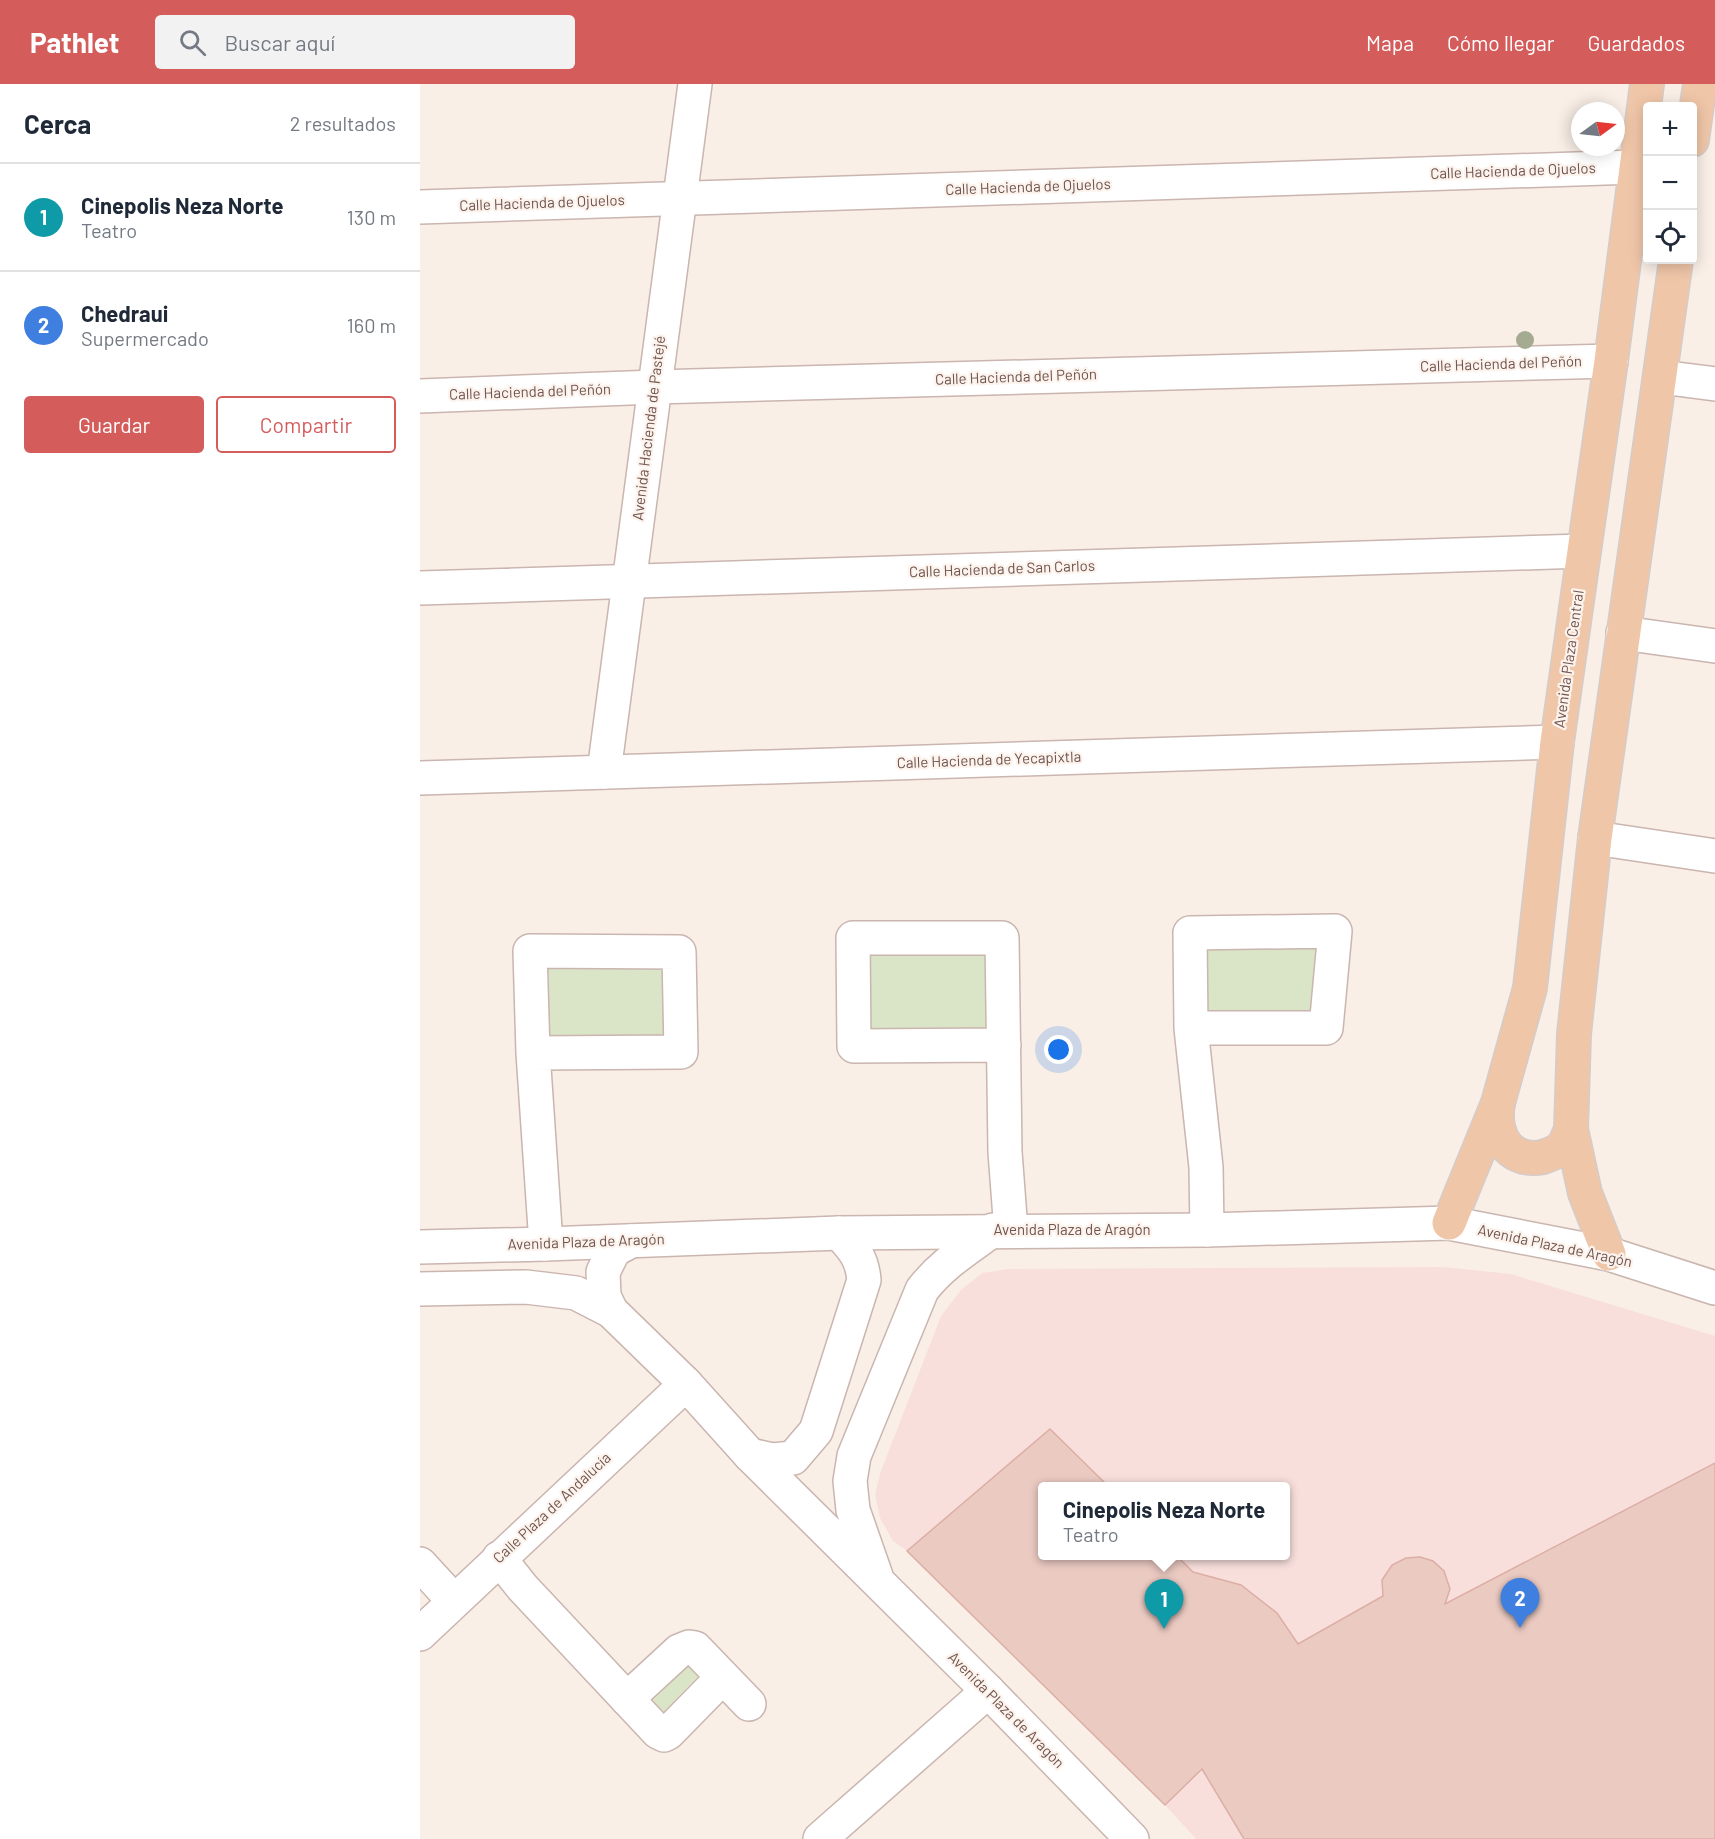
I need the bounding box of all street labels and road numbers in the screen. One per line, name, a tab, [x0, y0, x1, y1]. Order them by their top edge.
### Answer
street label: Calle Hacienda de Ojuelos	[1430, 158, 1596, 182]
street label: Calle Hacienda de Ojuelos	[945, 174, 1111, 198]
street label: Calle Hacienda de Ojuelos	[459, 190, 625, 214]
street label: Avenida Hacienda de Pastejé	[628, 334, 668, 521]
street label: Calle Hacienda del Peñón	[1420, 351, 1582, 375]
street label: Calle Hacienda del Peñón	[935, 364, 1097, 388]
street label: Calle Hacienda del Peñón	[449, 379, 611, 403]
street label: Calle Hacienda de San Carlos	[909, 556, 1095, 580]
street label: Avenida Plaza Central	[1549, 589, 1587, 729]
street label: Calle Hacienda de Yecapixtla	[896, 747, 1081, 771]
street label: Avenida Plaza de Aragón	[993, 1220, 1151, 1238]
street label: Avenida Plaza de Aragón	[1476, 1220, 1634, 1270]
street label: Avenida Plaza de Aragón	[507, 1229, 665, 1253]
street label: Calle Plaza de Andalucía	[489, 1448, 614, 1566]
street label: Avenida Plaza de Aragón	[945, 1647, 1069, 1771]

